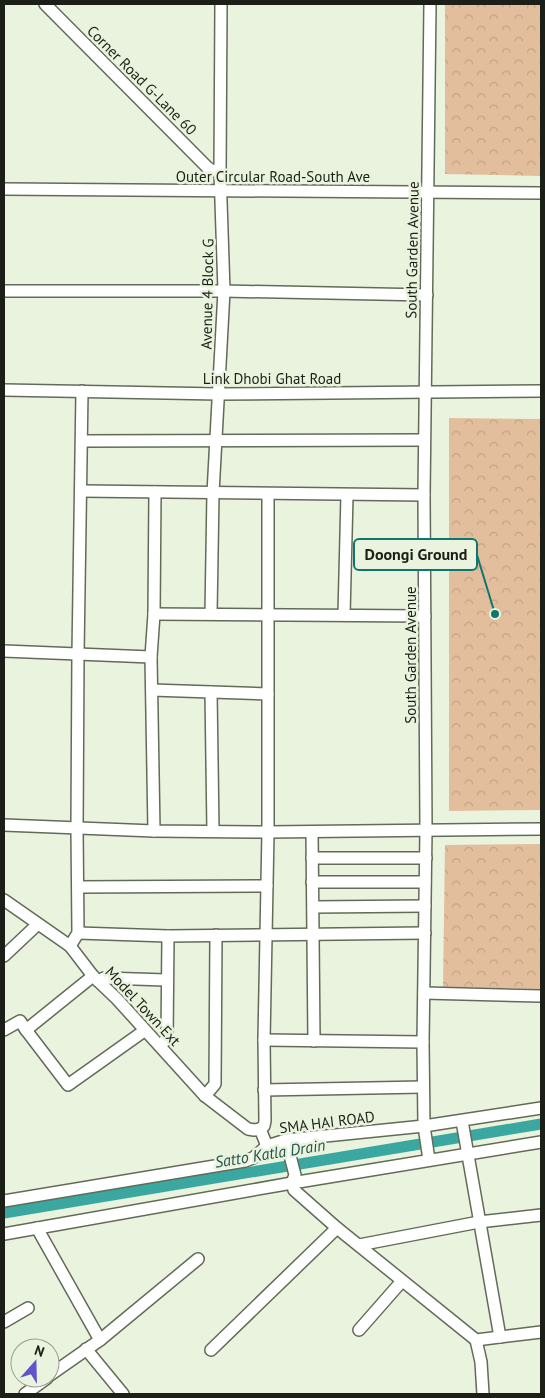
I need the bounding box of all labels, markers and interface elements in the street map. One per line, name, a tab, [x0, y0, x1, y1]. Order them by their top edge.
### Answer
street label: Corner Road G-Lane 60	[83, 21, 201, 139]
street label: Outer Circular Road-South Ave	[176, 167, 370, 186]
street label: South Garden Avenue	[401, 181, 423, 319]
street label: Avenue 4 Block G	[197, 238, 217, 350]
street label: Link Dhobi Ghat Road	[203, 369, 341, 388]
callout: Doongi Ground	[354, 539, 477, 570]
text: Doongi Ground	[365, 544, 467, 564]
street label: South Garden Avenue	[401, 586, 420, 724]
street label: Model Town Ext	[101, 962, 185, 1050]
street label: SMA HAI ROAD	[278, 1107, 376, 1137]
water label: Satto Katla Drain	[213, 1134, 327, 1172]
north arrow	[10, 1338, 60, 1388]
text: N	[32, 1341, 47, 1361]

